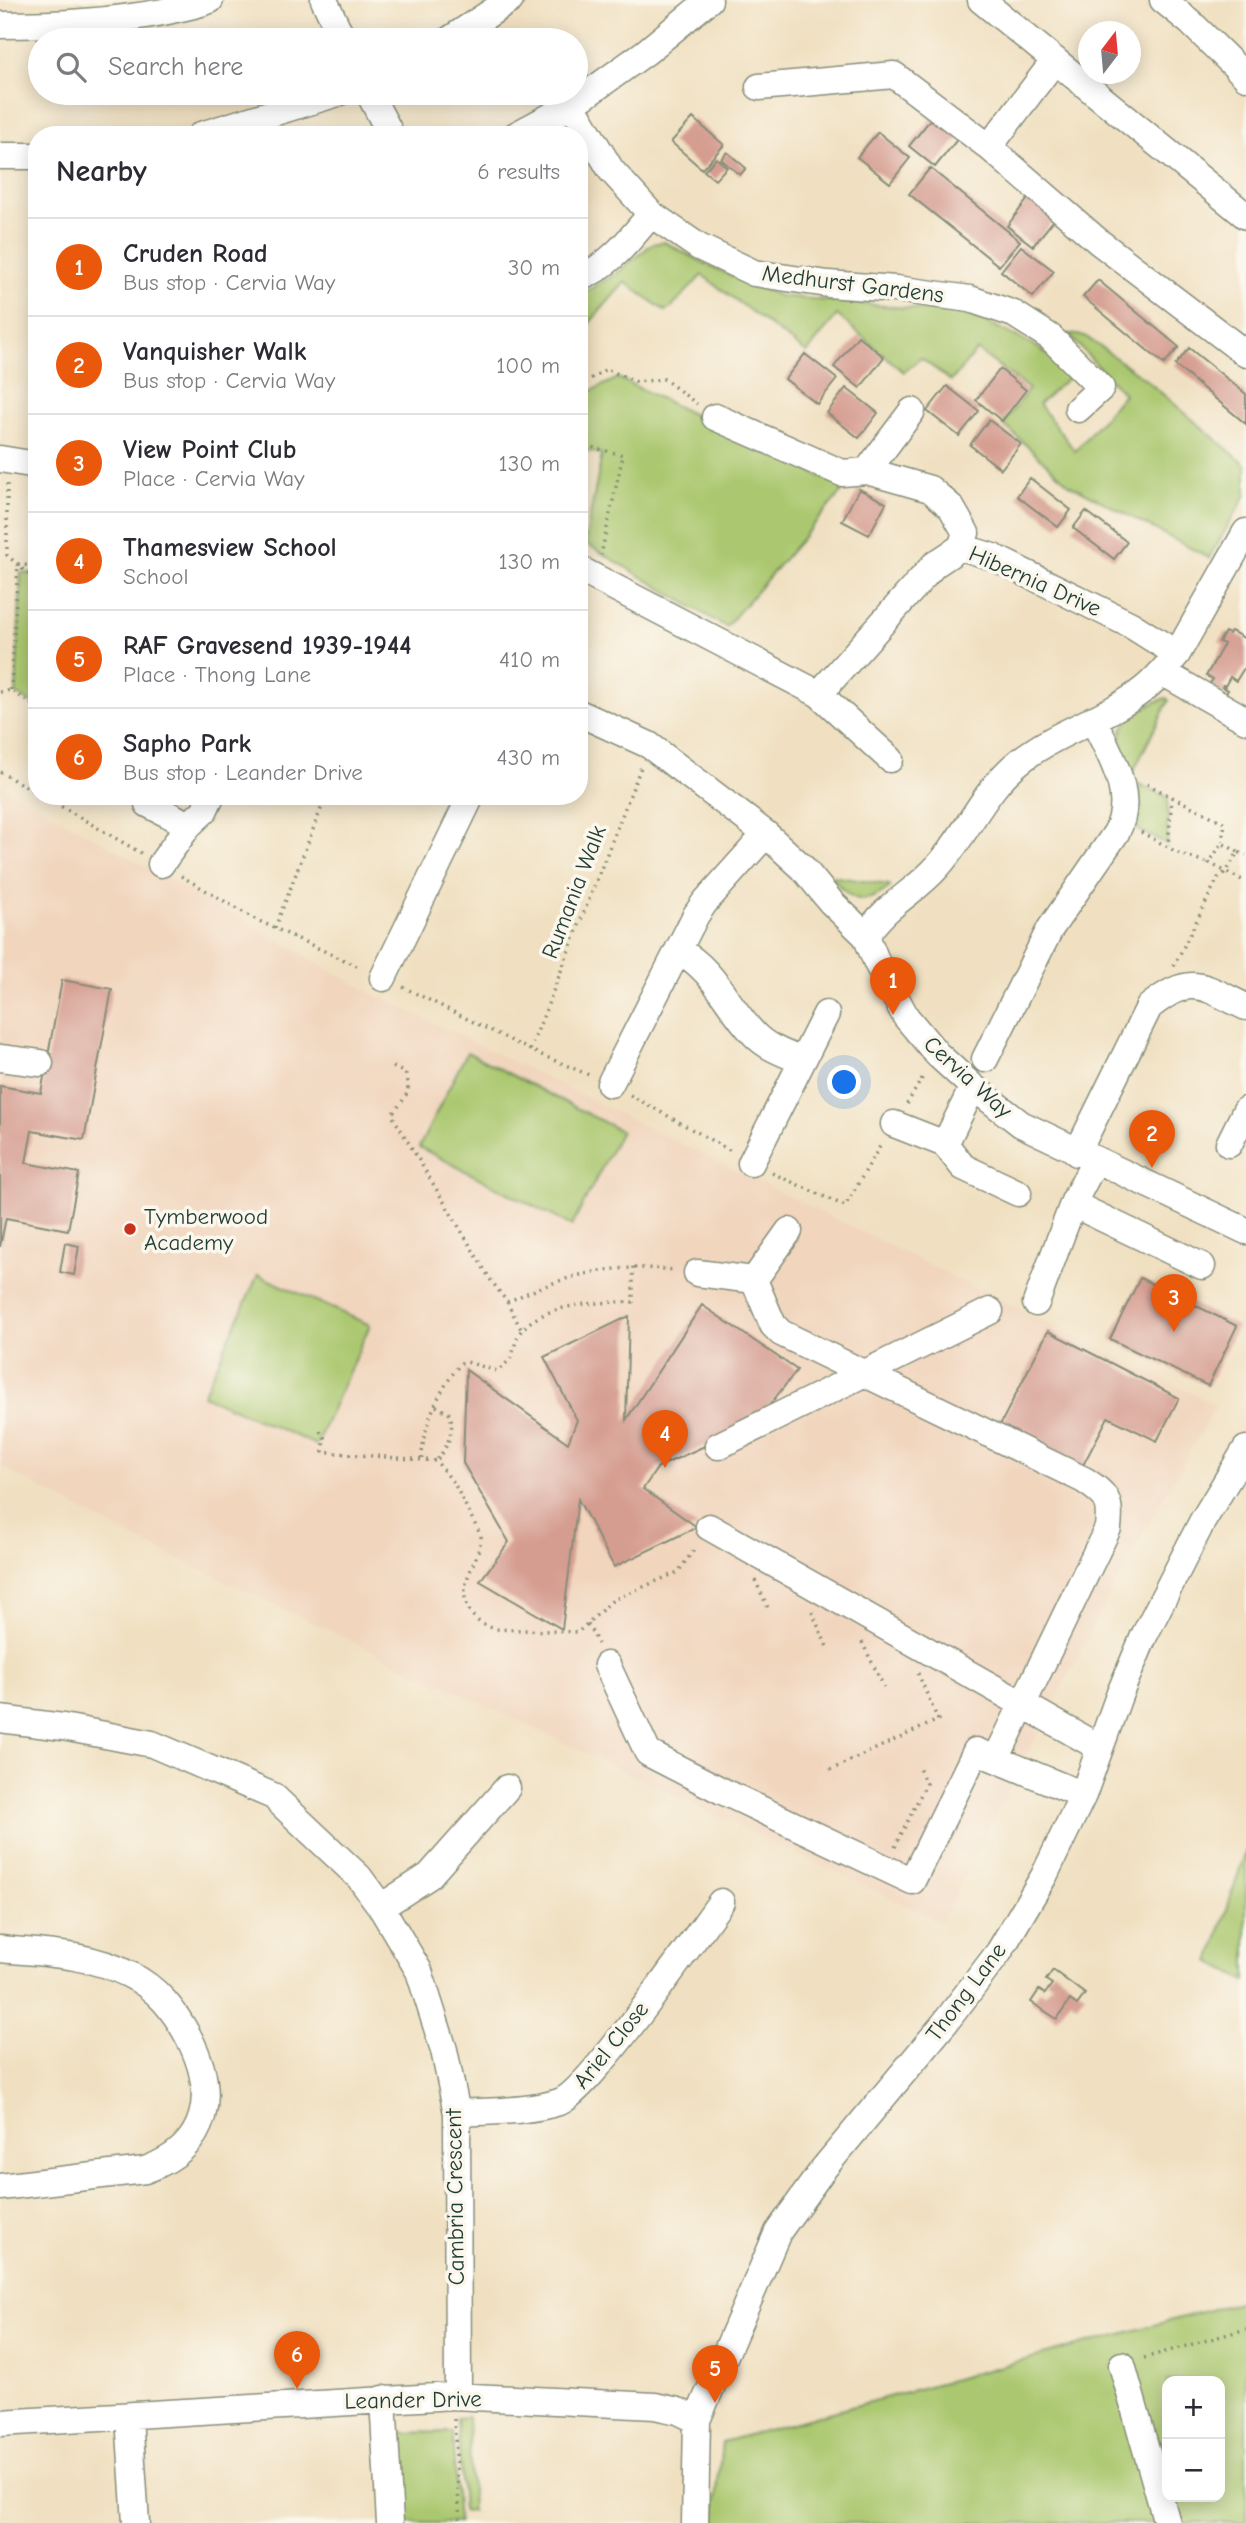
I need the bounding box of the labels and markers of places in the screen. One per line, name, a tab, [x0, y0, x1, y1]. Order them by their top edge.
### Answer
pin: 1	[870, 957, 916, 1015]
pin: 2	[1129, 1110, 1175, 1168]
place label: Tymberwood Academy	[144, 1203, 268, 1256]
marker: Tymberwood Academy	[122, 1221, 138, 1237]
pin: 3	[1151, 1274, 1197, 1332]
pin: 4	[642, 1410, 688, 1468]
pin: 6	[274, 2331, 320, 2389]
pin: 5	[692, 2345, 738, 2403]

